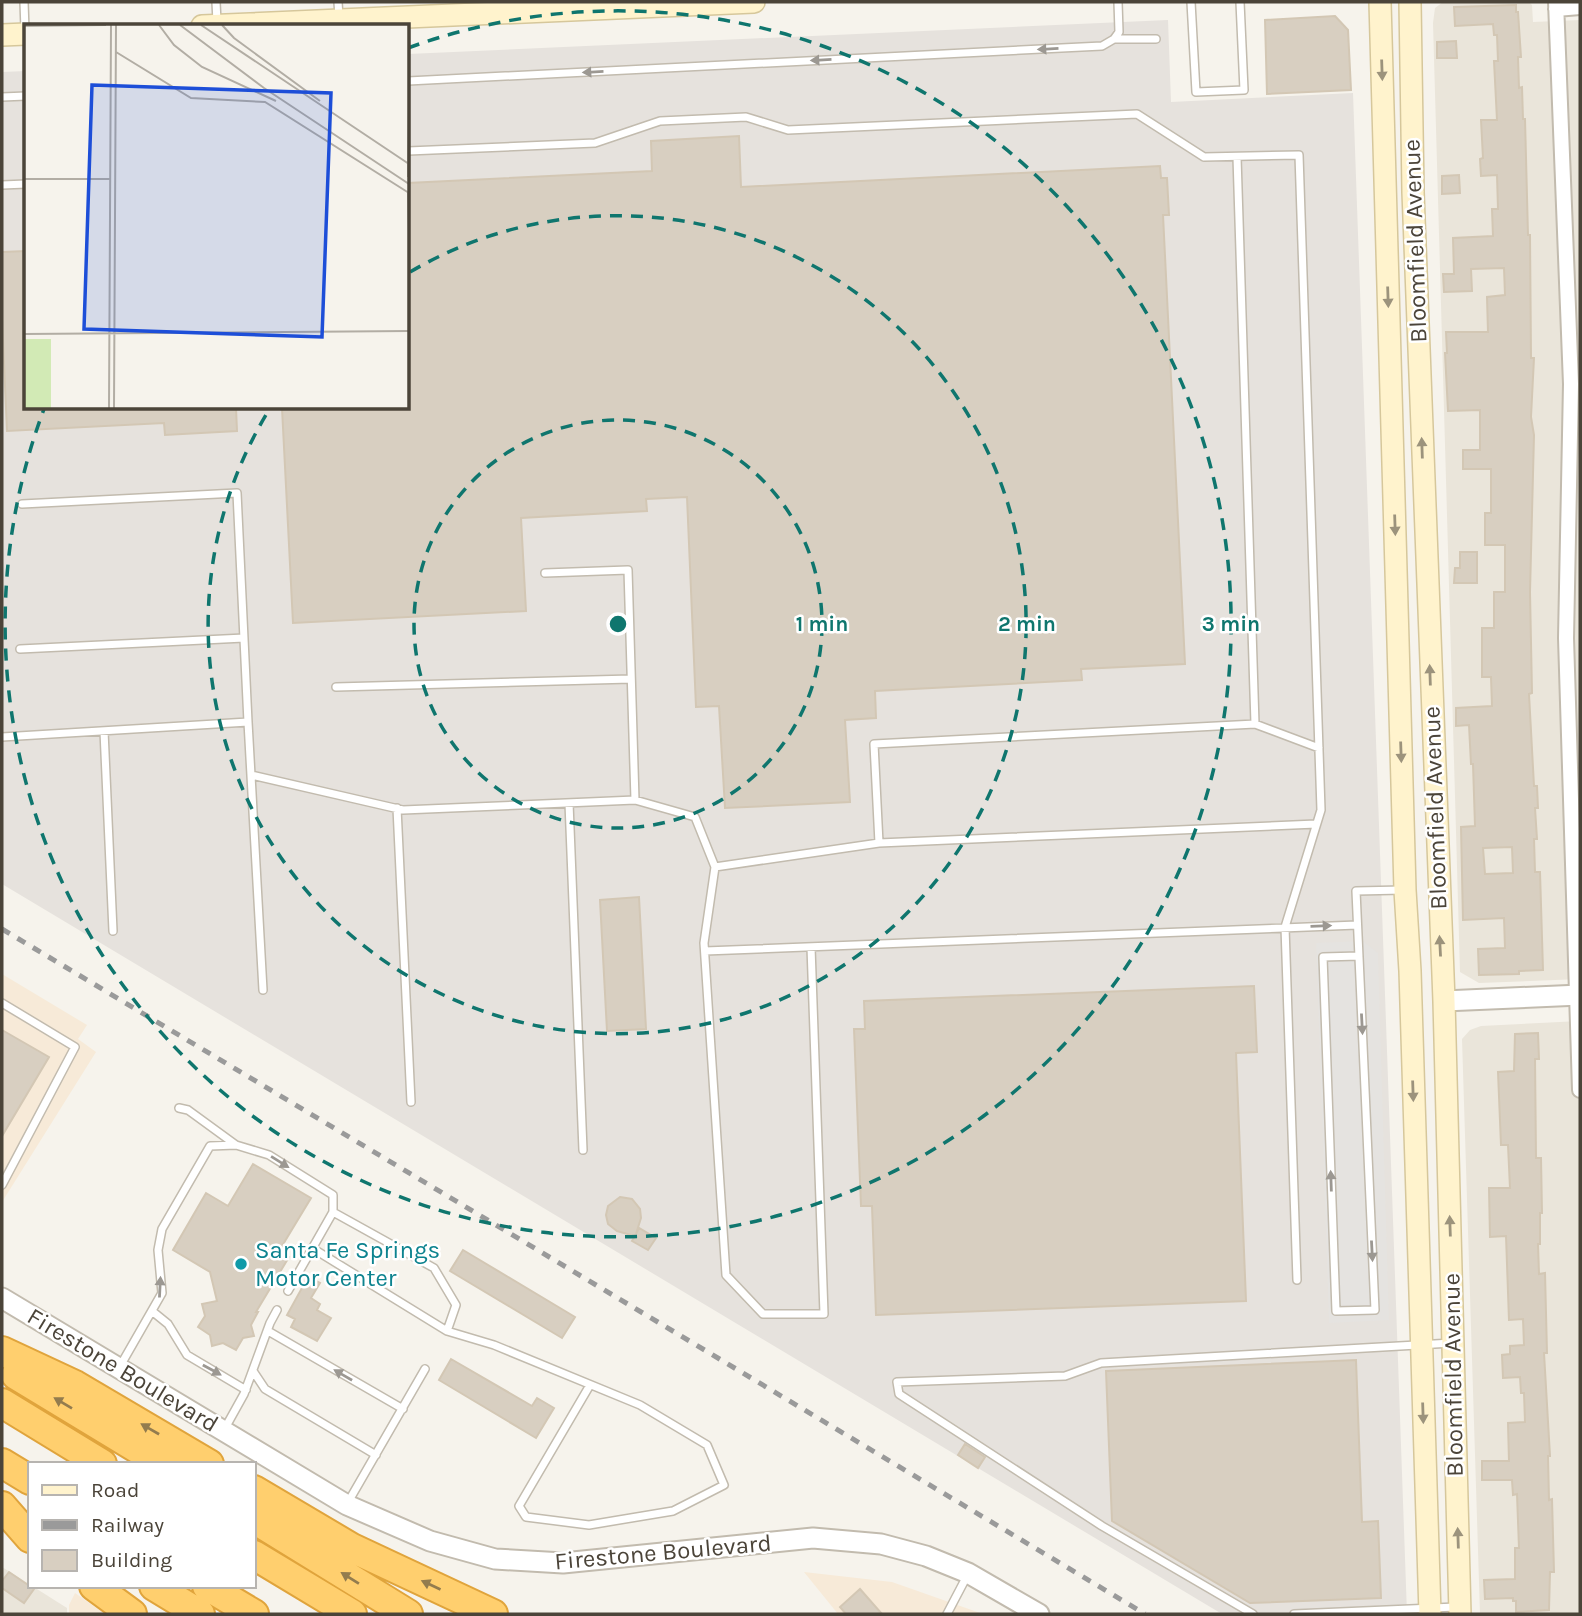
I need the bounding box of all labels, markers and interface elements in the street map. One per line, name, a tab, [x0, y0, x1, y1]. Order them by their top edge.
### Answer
inset map	[24, 24, 410, 410]
one-way arrow	[1037, 43, 1059, 54]
one-way arrow	[809, 55, 831, 66]
one-way arrow	[1376, 59, 1387, 81]
one-way arrow	[582, 67, 604, 78]
street label: Bloomfield Avenue	[1397, 139, 1433, 343]
one-way arrow	[1383, 287, 1394, 309]
one-way arrow	[1416, 437, 1427, 459]
one-way arrow	[1389, 514, 1400, 536]
centre of rings	[606, 612, 630, 636]
text: 1 min	[796, 612, 848, 636]
text: 2 min	[998, 612, 1056, 636]
text: 3 min	[1202, 612, 1260, 636]
one-way arrow	[1425, 664, 1436, 686]
street label: Bloomfield Avenue	[1417, 706, 1453, 910]
one-way arrow	[1395, 741, 1407, 763]
one-way arrow	[1311, 921, 1333, 932]
one-way arrow	[1435, 935, 1446, 957]
one-way arrow	[1356, 1013, 1367, 1035]
one-way arrow	[1408, 1081, 1419, 1103]
one-way arrow	[270, 1155, 290, 1168]
one-way arrow	[1326, 1170, 1337, 1192]
one-way arrow	[1444, 1215, 1455, 1237]
place label: Santa Fe Springs Motor Center	[255, 1236, 440, 1292]
one-way arrow	[1367, 1240, 1378, 1262]
marker: Santa Fe Springs Motor Center	[233, 1256, 249, 1272]
street label: Bloomfield Avenue	[1437, 1273, 1469, 1477]
one-way arrow	[154, 1275, 165, 1297]
street label: Firestone Boulevard	[22, 1302, 224, 1438]
one-way arrow	[203, 1364, 222, 1377]
one-way arrow	[334, 1369, 353, 1381]
one-way arrow	[53, 1397, 72, 1409]
one-way arrow	[1417, 1402, 1428, 1424]
one-way arrow	[141, 1423, 160, 1435]
legend	[28, 1462, 256, 1588]
text: Road	[91, 1478, 139, 1502]
text: Railway	[91, 1513, 164, 1537]
one-way arrow	[1452, 1527, 1464, 1549]
street label: Firestone Boulevard	[553, 1529, 773, 1575]
text: Building	[91, 1548, 172, 1572]
one-way arrow	[340, 1572, 360, 1585]
one-way arrow	[421, 1579, 442, 1590]

